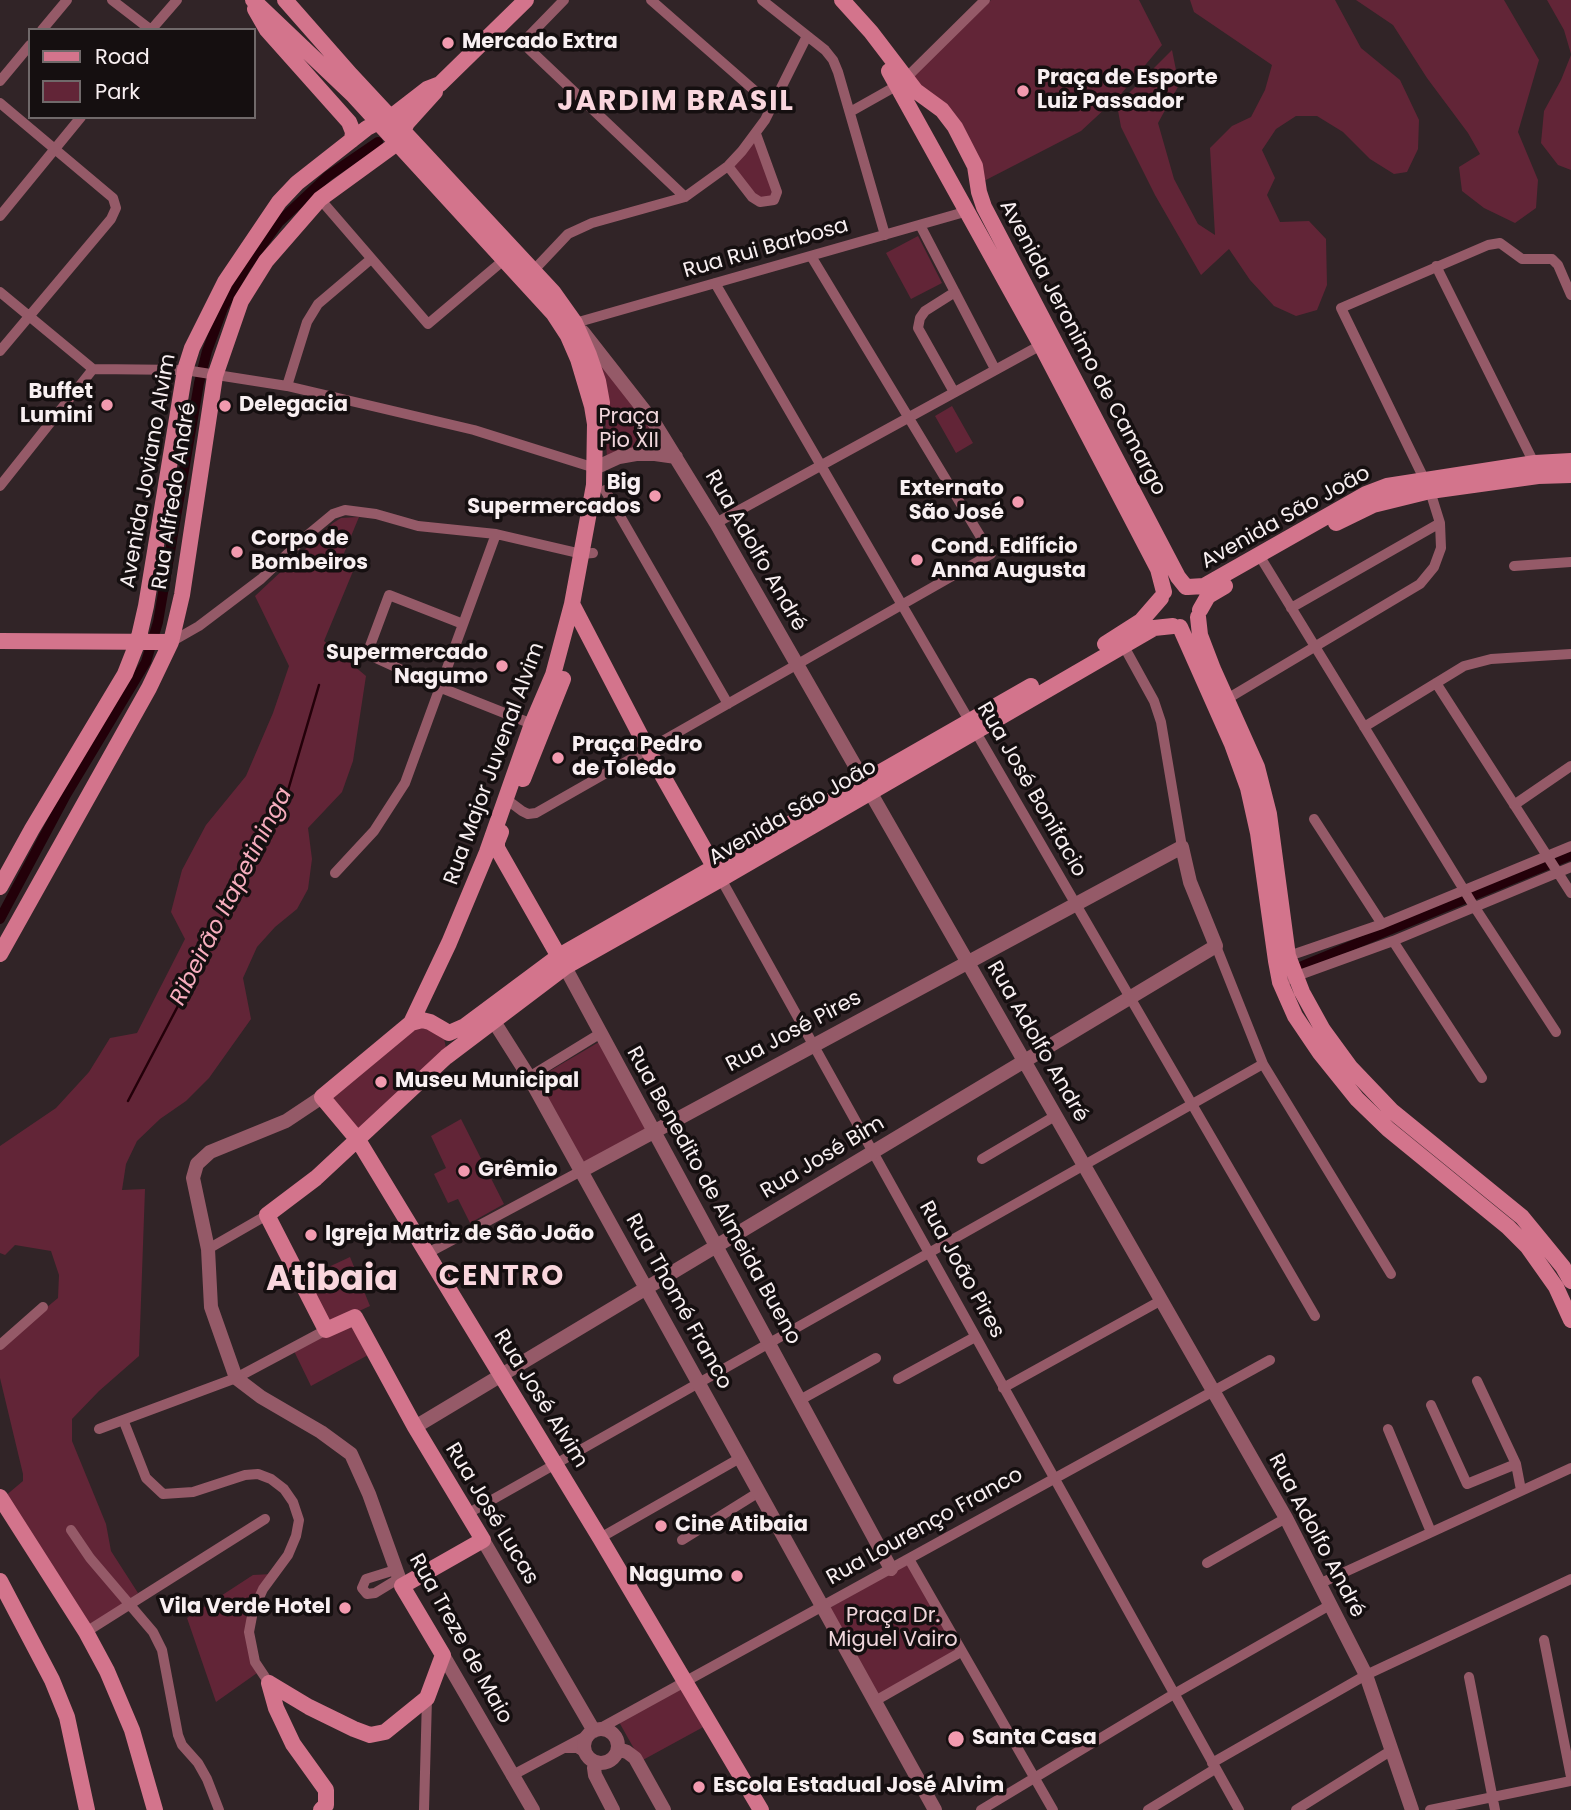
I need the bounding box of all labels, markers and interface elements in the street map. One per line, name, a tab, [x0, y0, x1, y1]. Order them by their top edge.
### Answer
legend	[28, 28, 256, 119]
place label: Mercado Extra	[462, 30, 618, 56]
marker: Mercado Extra	[440, 35, 456, 51]
text: Road	[95, 42, 150, 71]
place label: Praça de Esporte Luiz Passador	[1037, 66, 1218, 116]
text: Park	[95, 77, 140, 106]
marker: Praça de Esporte Luiz Passador	[1015, 83, 1031, 99]
district label: JARDIM BRASIL	[559, 86, 793, 120]
street label: Avenida Jeronimo de Camargo	[993, 196, 1171, 500]
street label: Rua Rui Barbosa	[680, 213, 852, 285]
street label: Avenida Joviano Alvim	[116, 352, 182, 590]
place label: Buffet Lumini	[20, 380, 93, 430]
place label: Delegacia	[239, 393, 348, 419]
marker: Buffet Lumini	[99, 397, 115, 413]
marker: Delegacia	[217, 398, 233, 414]
street label: Rua Alfredo André	[148, 401, 202, 591]
park label: Praça Pio XII	[598, 405, 660, 455]
street label: Avenida São João	[1197, 461, 1375, 575]
street label: Rua Adolfo André	[699, 466, 811, 636]
place label: Big Supermercados	[467, 471, 641, 521]
place label: Externato São José	[900, 477, 1004, 527]
marker: Big Supermercados	[647, 488, 663, 504]
marker: Externato São José	[1010, 494, 1026, 510]
place label: Corpo de Bombeiros	[251, 527, 368, 577]
place label: Cond. Edifício Anna Augusta	[931, 535, 1086, 585]
marker: Corpo de Bombeiros	[229, 544, 245, 560]
marker: Cond. Edifício Anna Augusta	[909, 552, 925, 568]
street label: Rua Major Juvenal Alvim	[439, 639, 551, 889]
place label: Supermercado Nagumo	[326, 641, 488, 691]
marker: Supermercado Nagumo	[494, 658, 510, 674]
street label: Rua José Bonifacio	[971, 698, 1091, 882]
place label: Praça Pedro de Toledo	[572, 733, 702, 783]
marker: Praça Pedro de Toledo	[550, 750, 566, 766]
street label: Avenida São João	[705, 755, 881, 871]
water label: Ribeirão Itapetininga	[165, 784, 299, 1010]
street label: Rua Adolfo André	[981, 957, 1093, 1127]
street label: Rua José Pires	[722, 986, 866, 1078]
street label: Rua Benedito de Almeida Bueno	[620, 1043, 806, 1349]
place label: Museu Municipal	[395, 1069, 579, 1095]
marker: Museu Municipal	[373, 1074, 389, 1090]
street label: Rua José Bim	[757, 1111, 889, 1205]
place label: Grêmio	[478, 1158, 558, 1184]
marker: Grêmio	[456, 1163, 472, 1179]
street label: Rua João Pires	[913, 1197, 1009, 1343]
street label: Rua Thomé Franco	[619, 1210, 737, 1394]
place label: Igreja Matriz de São João	[325, 1222, 594, 1248]
marker: Igreja Matriz de São João	[303, 1227, 319, 1243]
district label: Atibaia	[266, 1260, 398, 1302]
district label: CENTRO	[440, 1261, 564, 1295]
street label: Rua José Alvim	[487, 1325, 593, 1473]
street label: Rua José Lucas	[439, 1439, 543, 1589]
street label: Rua Adolfo André	[1262, 1450, 1370, 1622]
street label: Rua Lourenço Franco	[823, 1463, 1027, 1591]
place label: Cine Atibaia	[675, 1513, 808, 1539]
marker: Cine Atibaia	[653, 1518, 669, 1534]
street label: Rua Treze de Maio	[403, 1550, 517, 1728]
place label: Nagumo	[629, 1563, 723, 1589]
marker: Nagumo	[729, 1568, 745, 1584]
place label: Vila Verde Hotel	[159, 1595, 331, 1621]
marker: Vila Verde Hotel	[337, 1600, 353, 1616]
park label: Praça Dr. Miguel Vairo	[828, 1604, 958, 1654]
place label: Santa Casa	[972, 1726, 1097, 1752]
marker: Santa Casa	[946, 1729, 966, 1749]
place label: Escola Estadual José Alvim	[713, 1774, 1004, 1800]
marker: Escola Estadual José Alvim	[691, 1779, 707, 1795]

